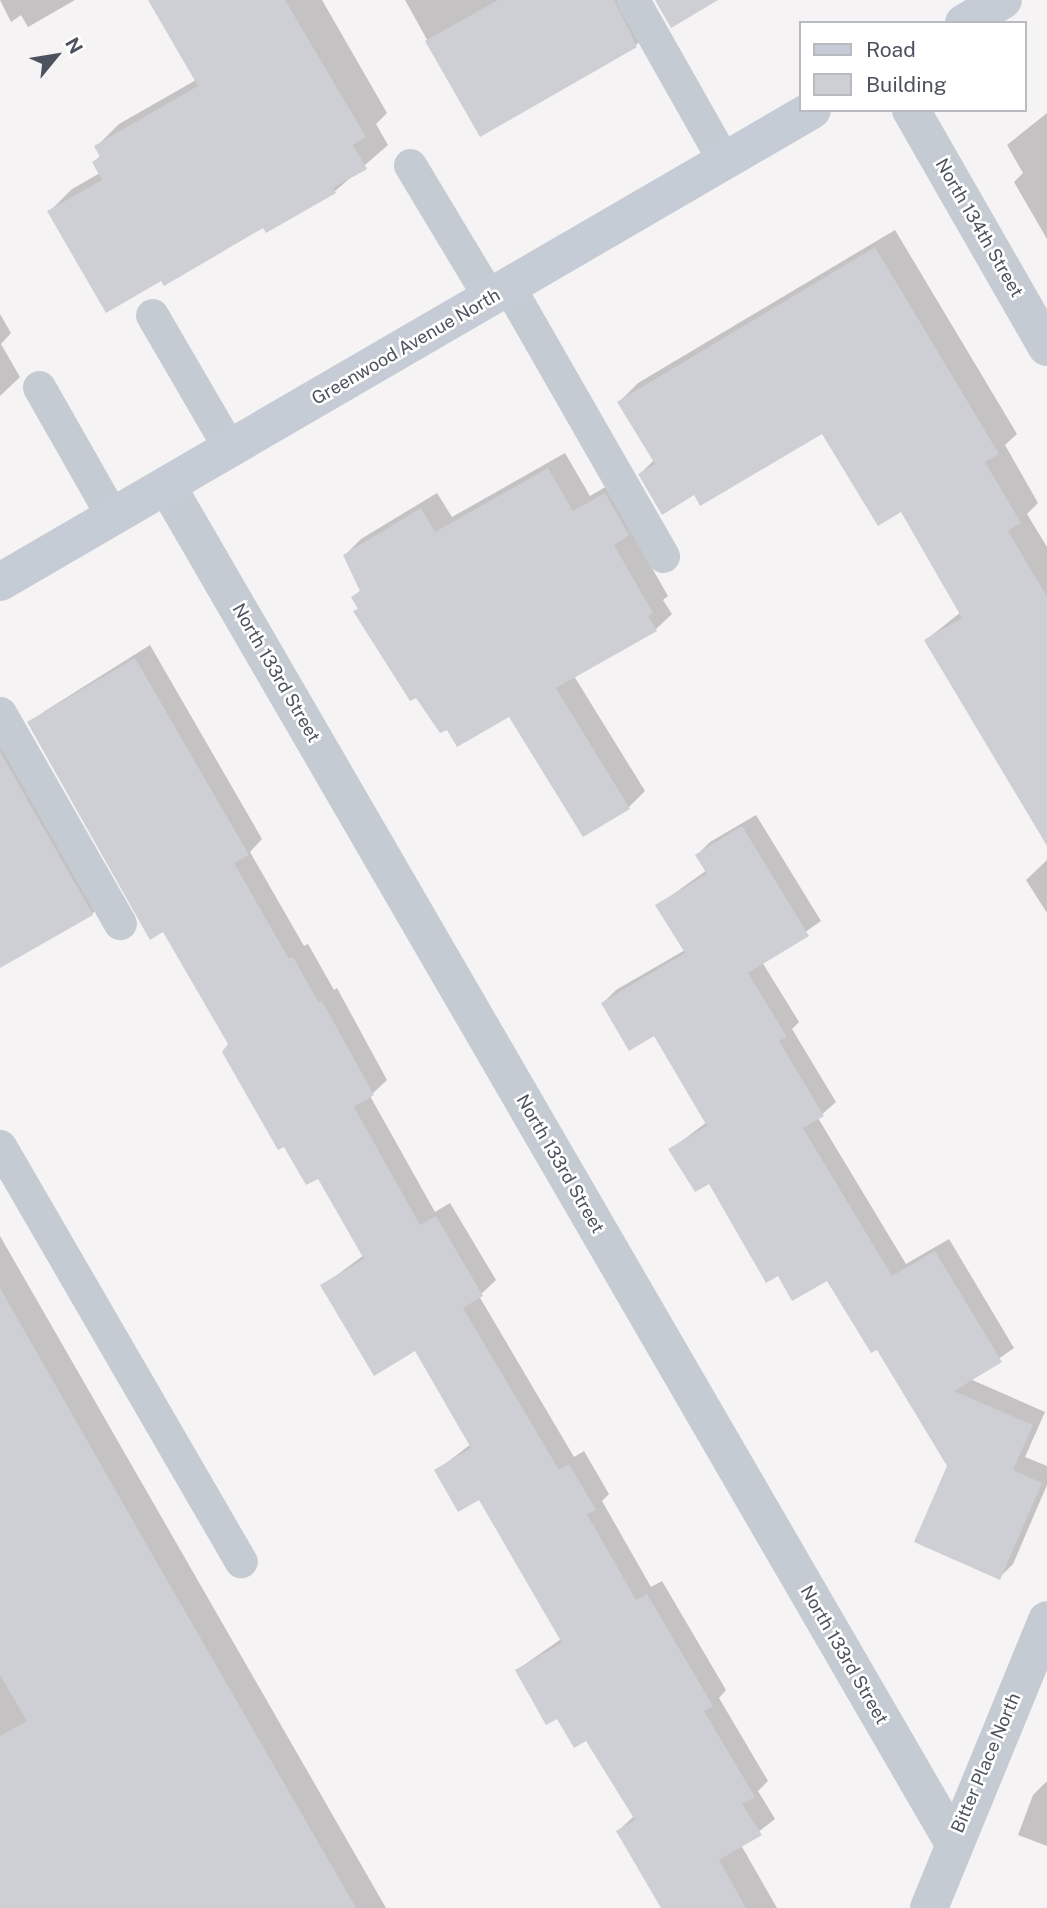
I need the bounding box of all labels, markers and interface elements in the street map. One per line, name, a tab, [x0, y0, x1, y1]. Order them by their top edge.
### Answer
north arrow	[21, 21, 91, 91]
legend	[799, 21, 1026, 112]
text: N	[61, 34, 87, 57]
text: Road	[866, 37, 916, 62]
text: Building	[866, 72, 947, 97]
street label: North 134th Street	[931, 155, 1027, 301]
street label: Greenwood Avenue North	[308, 284, 504, 410]
street label: North 133rd Street	[227, 600, 325, 746]
street label: North 133rd Street	[511, 1091, 609, 1237]
street label: North 133rd Street	[795, 1582, 893, 1728]
street label: Bitter Place North	[947, 1690, 1025, 1836]

